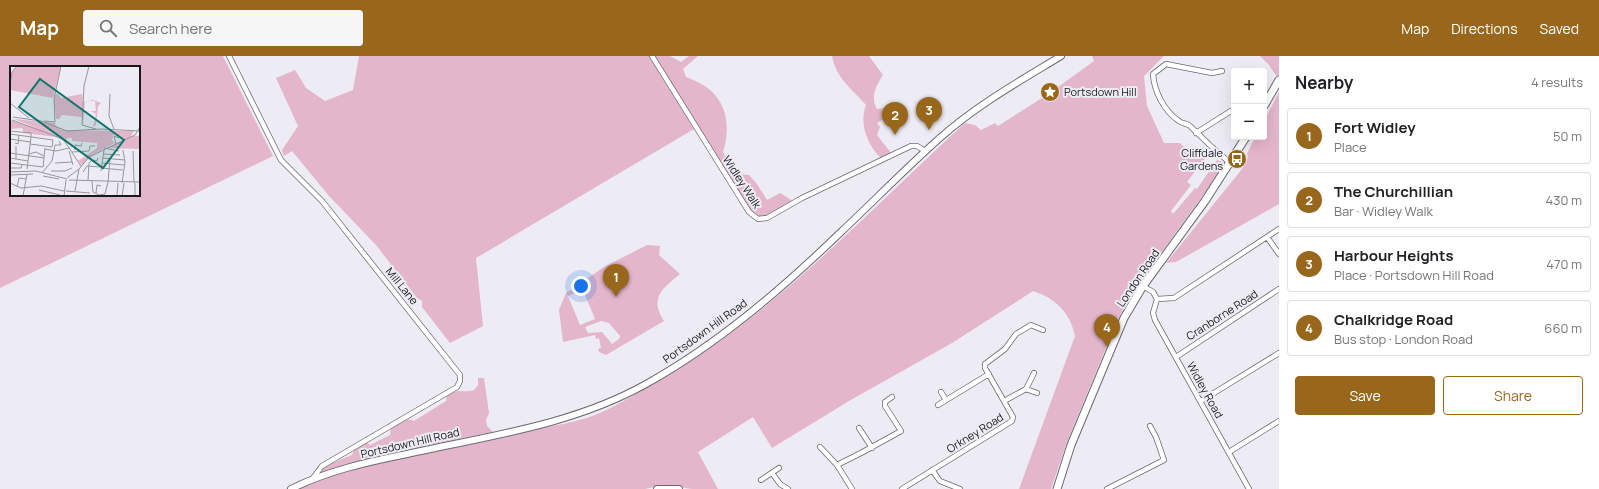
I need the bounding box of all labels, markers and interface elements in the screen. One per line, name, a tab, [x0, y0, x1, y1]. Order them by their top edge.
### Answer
search box	[83, 10, 363, 46]
text: Map	[20, 15, 59, 41]
icon: search	[97, 17, 119, 39]
text: Search here	[129, 18, 212, 39]
text: Map	[1401, 19, 1429, 38]
text: Directions	[1451, 19, 1518, 38]
text: Saved	[1540, 19, 1579, 38]
inset map	[10, 66, 140, 196]
map controls	[1231, 68, 1267, 140]
button: +	[1231, 68, 1267, 104]
text: Nearby	[1295, 71, 1353, 94]
text: 4 results	[1531, 73, 1583, 91]
place icon: Portsdown Hill	[1039, 81, 1061, 103]
place label: Portsdown Hill	[1064, 84, 1136, 99]
pin: 3	[916, 97, 942, 130]
pin: 2	[882, 102, 908, 135]
button: −	[1231, 104, 1267, 140]
text: Fort Widley	[1334, 117, 1416, 138]
text: 1	[1306, 127, 1312, 145]
text: 50 m	[1553, 127, 1582, 145]
text: Place	[1334, 138, 1367, 156]
place label: Cliffdale Gardens	[1180, 145, 1224, 173]
bus stop icon: Cliffdale Gardens	[1226, 148, 1248, 170]
street label: Widley Walk	[720, 152, 765, 211]
text: The Churchillian	[1334, 181, 1453, 202]
text: 2	[1305, 191, 1313, 209]
text: 430 m	[1546, 191, 1582, 209]
text: Bar · Widley Walk	[1334, 202, 1433, 220]
text: Harbour Heights	[1334, 245, 1454, 266]
street label: London Road	[1113, 246, 1162, 309]
text: 3	[1305, 255, 1313, 273]
text: 470 m	[1546, 255, 1582, 273]
street label: Mill Lane	[383, 264, 422, 308]
pin: 1	[603, 264, 629, 297]
text: Place · Portsdown Hill Road	[1334, 266, 1494, 284]
your location	[571, 276, 591, 296]
street label: Cranborne Road	[1183, 286, 1260, 343]
street label: Portsdown Hill Road	[660, 295, 750, 366]
text: Chalkridge Road	[1334, 309, 1453, 330]
pin: 4	[1094, 314, 1120, 347]
text: 4	[1305, 319, 1313, 337]
text: 660 m	[1544, 319, 1582, 337]
text: Bus stop · London Road	[1334, 330, 1473, 348]
street label: Widley Road	[1184, 359, 1227, 421]
button: Save	[1295, 376, 1435, 415]
button: Share	[1443, 376, 1583, 415]
street label: Orkney Road	[944, 409, 1006, 456]
street label: Portsdown Hill Road	[359, 424, 461, 461]

